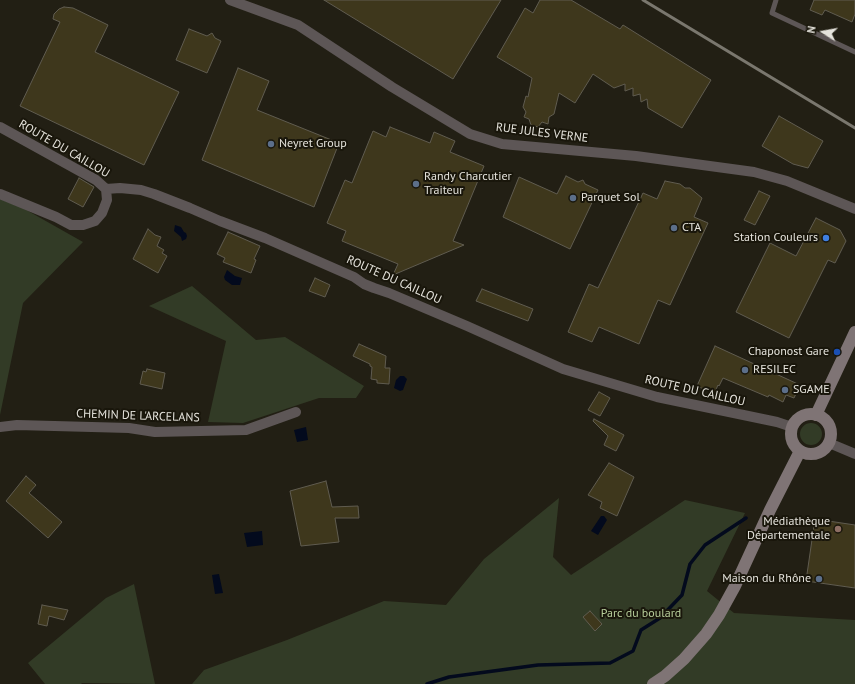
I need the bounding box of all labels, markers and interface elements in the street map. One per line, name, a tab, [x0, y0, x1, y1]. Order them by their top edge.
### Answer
north arrow	[803, 12, 843, 52]
text: N	[804, 25, 819, 35]
street label: ROUTE DU CAILLOU	[16, 117, 112, 181]
street label: RUE JULES VERNE	[495, 120, 589, 146]
place label: Neyret Group	[279, 137, 347, 151]
marker: Neyret Group	[266, 139, 276, 149]
place label: Randy Charcutier Traiteur	[424, 170, 512, 198]
marker: Randy Charcutier Traiteur	[411, 179, 421, 189]
place label: Parquet Sol	[581, 191, 640, 205]
marker: Parquet Sol	[568, 193, 578, 203]
place label: CTA	[682, 221, 701, 235]
marker: CTA	[669, 223, 679, 233]
place label: Station Couleurs	[734, 231, 818, 245]
marker: Station Couleurs	[821, 233, 831, 243]
street label: ROUTE DU CAILLOU	[344, 253, 444, 307]
place label: Chaponost Gare	[748, 345, 829, 359]
marker: Chaponost Gare	[832, 347, 842, 357]
place label: RESILEC	[753, 363, 796, 377]
marker: RESILEC	[740, 365, 750, 375]
street label: ROUTE DU CAILLOU	[643, 372, 747, 410]
place label: SGAME	[793, 383, 830, 397]
marker: SGAME	[780, 385, 790, 395]
street label: CHEMIN DE L'ARCELANS	[76, 407, 200, 425]
place label: Médiathèque Départementale	[747, 515, 830, 543]
marker: Médiathèque Départementale	[833, 524, 843, 534]
place label: Maison du Rhône	[722, 572, 811, 586]
marker: Maison du Rhône	[814, 574, 824, 584]
park label: Parc du boulard	[601, 607, 681, 621]

